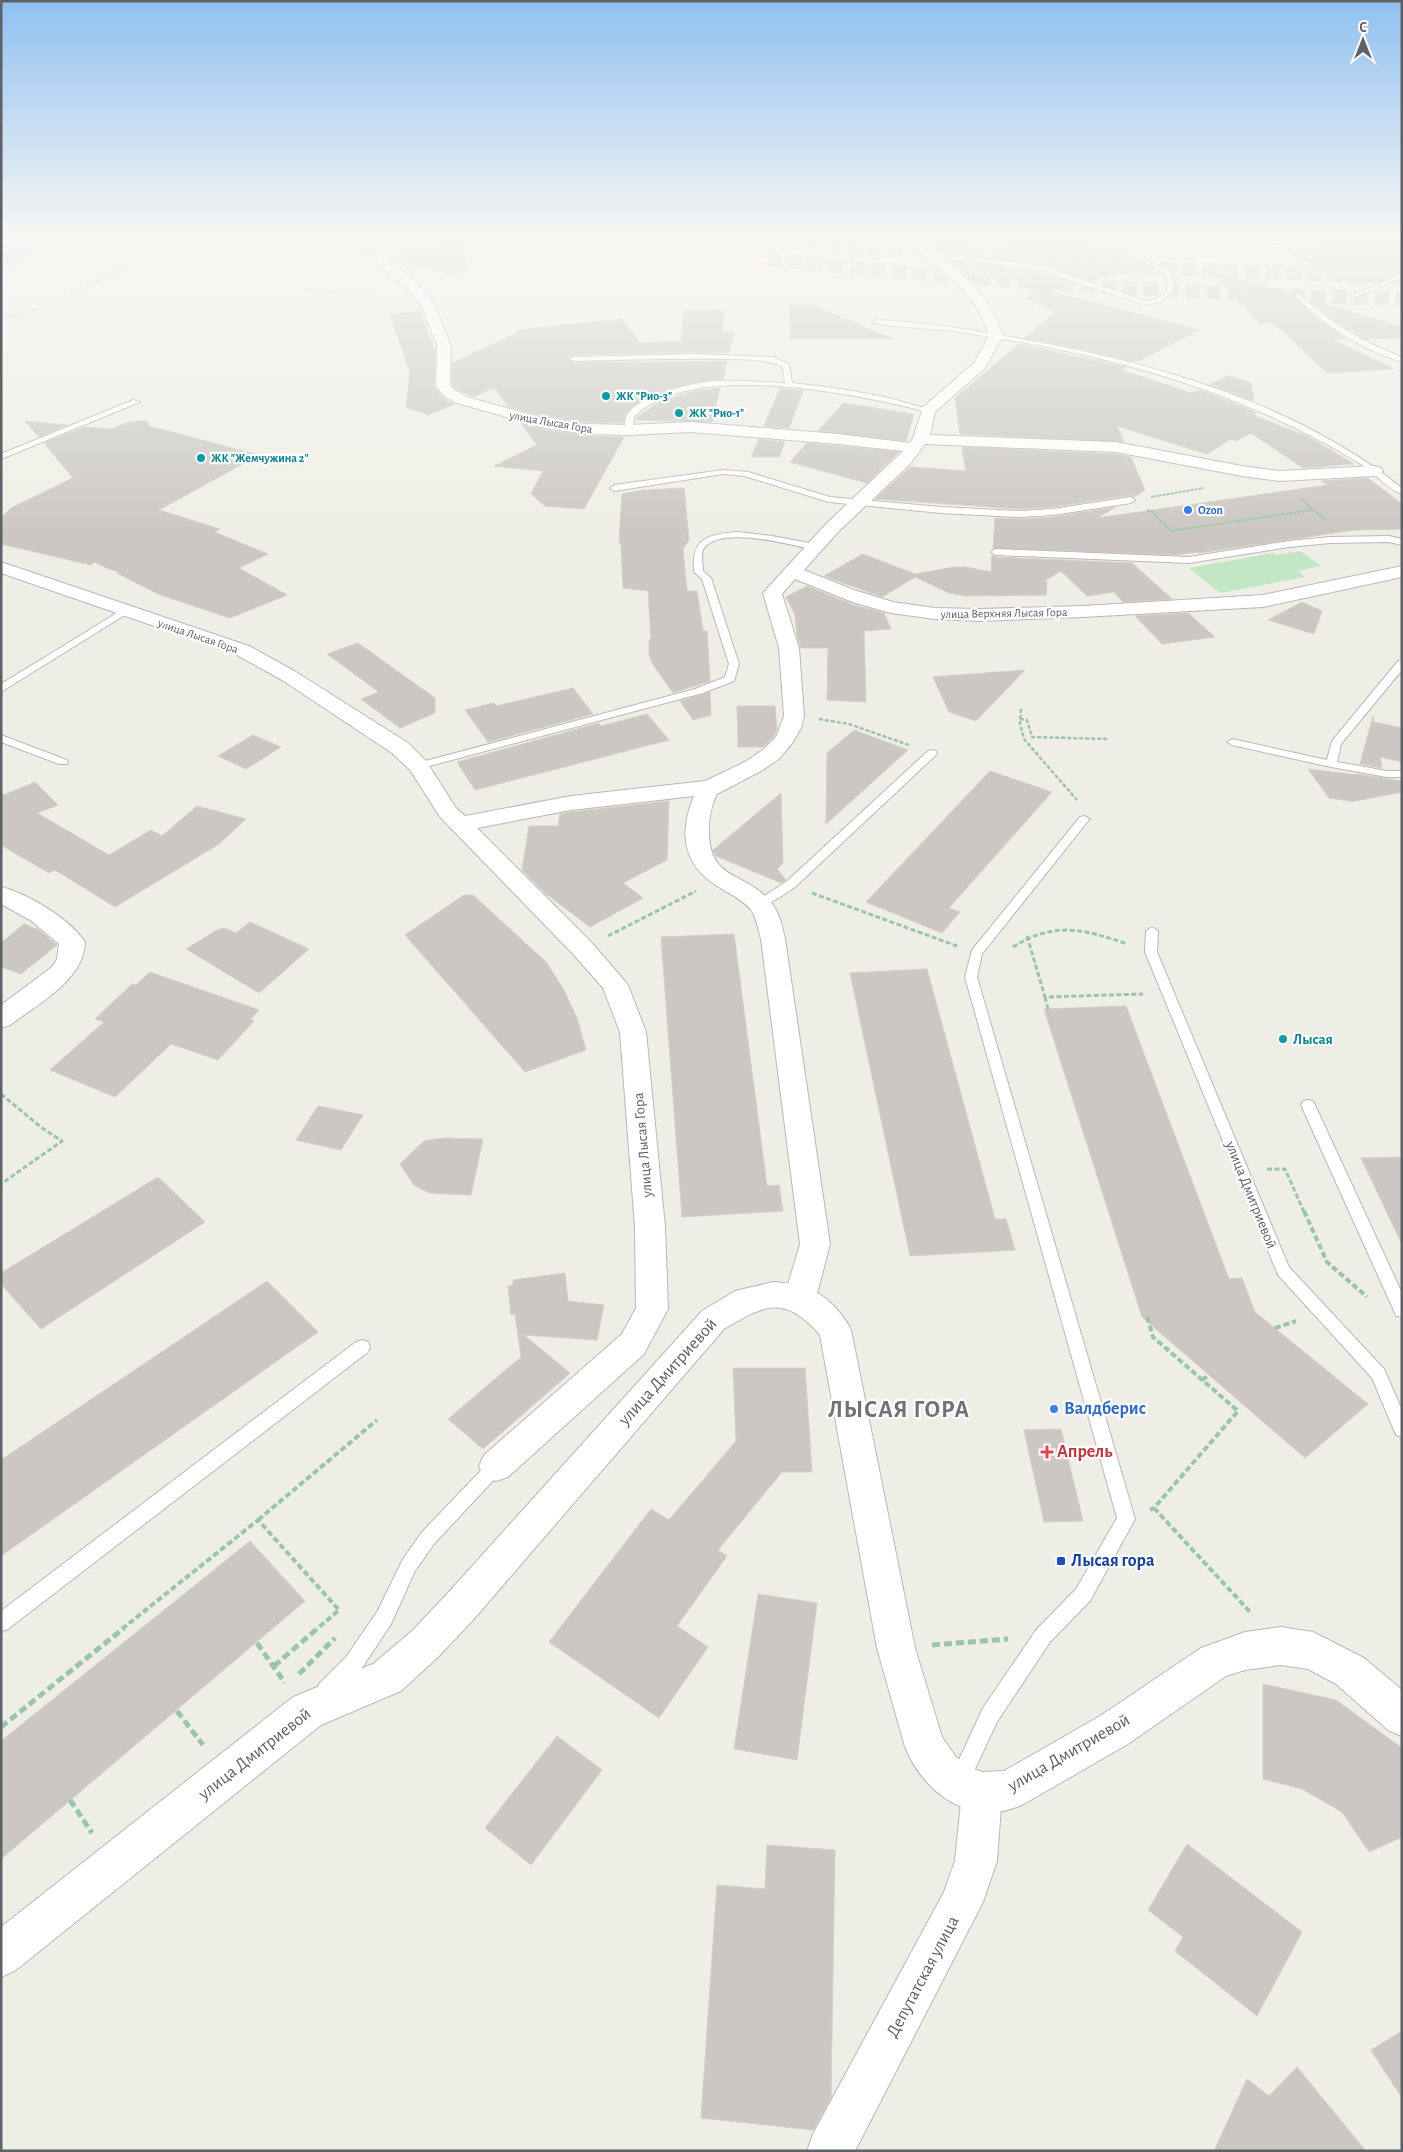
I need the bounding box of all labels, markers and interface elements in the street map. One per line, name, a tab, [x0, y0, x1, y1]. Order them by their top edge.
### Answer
north arrow	[1338, 15, 1388, 65]
text: С	[1359, 21, 1367, 35]
marker: ЖК "Рио-3"	[600, 390, 612, 402]
place label: ЖК "Рио-3"	[616, 390, 672, 402]
marker: ЖК "Рио-1"	[673, 407, 685, 419]
place label: ЖК "Рио-1"	[689, 407, 744, 419]
street label: улица Лысая Гора	[507, 409, 594, 436]
marker: ЖК "Жемчужина 2"	[195, 452, 207, 464]
place label: ЖК "Жемчужина 2"	[211, 452, 309, 465]
marker: Ozon	[1182, 504, 1194, 516]
place label: Ozon	[1198, 504, 1223, 516]
street label: улица Верхняя Лысая Гора	[940, 606, 1068, 621]
street label: улица Лысая Гора	[155, 616, 240, 656]
place label: Лысая	[1293, 1032, 1333, 1047]
marker: Лысая	[1277, 1033, 1289, 1045]
street label: улица Лысая Гора	[631, 1092, 655, 1199]
street label: улица Дмитриевой	[1222, 1138, 1279, 1251]
street label: улица Дмитриевой	[615, 1315, 721, 1430]
district label: ЛЫСАЯ ГОРА	[828, 1398, 970, 1422]
place label: Валдберис	[1064, 1400, 1146, 1418]
marker: Валдберис	[1048, 1403, 1060, 1415]
place label: Апрель	[1057, 1443, 1113, 1461]
marker: Апрель	[1041, 1446, 1053, 1458]
place label: Лысая гора	[1071, 1552, 1155, 1570]
marker: Лысая гора	[1055, 1555, 1067, 1567]
street label: улица Дмитриевой	[195, 1705, 315, 1804]
street label: улица Дмитриевой	[1004, 1711, 1133, 1796]
street label: Депутатская улица	[883, 1913, 963, 2041]

